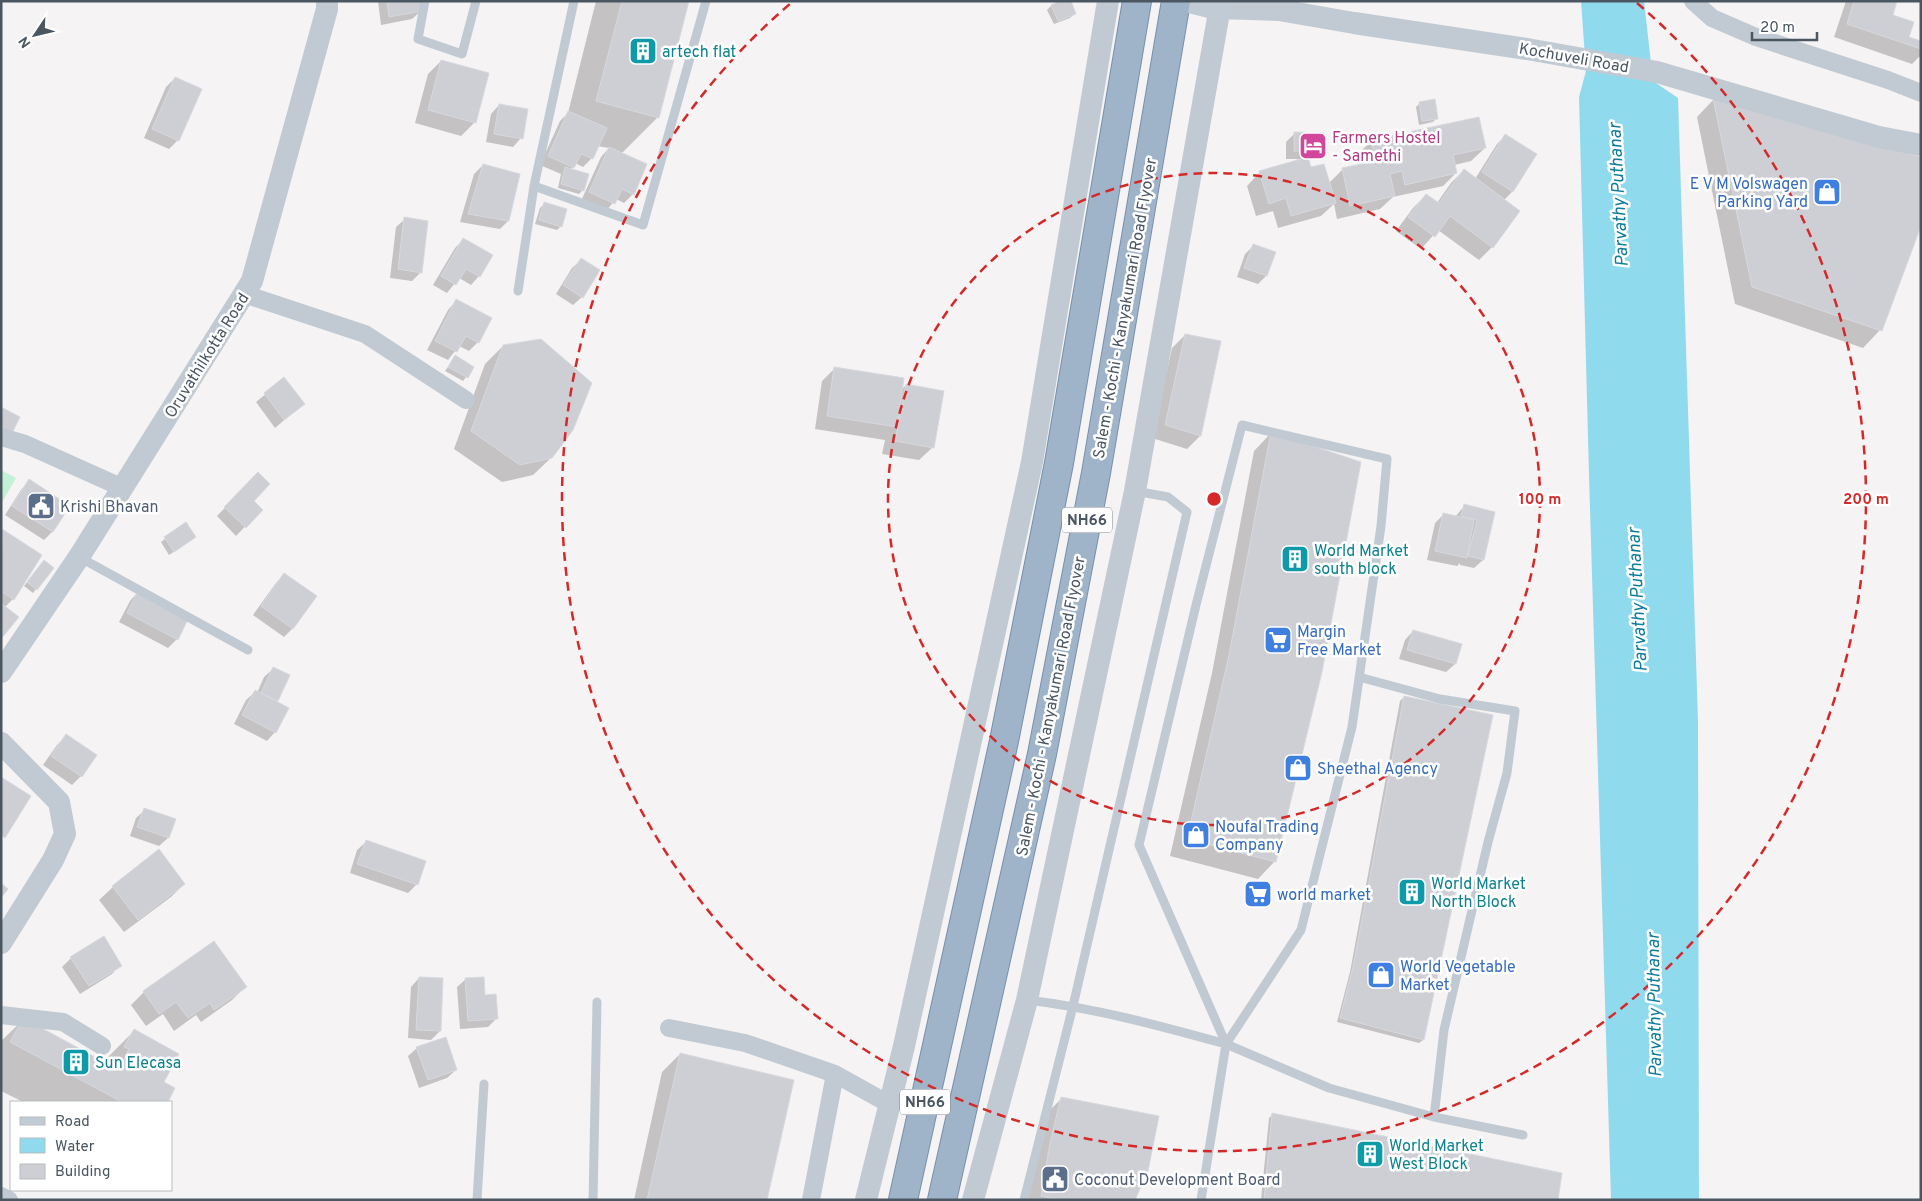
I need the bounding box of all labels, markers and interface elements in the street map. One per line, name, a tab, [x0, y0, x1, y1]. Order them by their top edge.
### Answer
north arrow	[10, 10, 60, 60]
scale bar	[1752, 10, 1817, 42]
text: 20 m	[1760, 19, 1795, 38]
text: N	[16, 33, 35, 51]
building icon: artech flat	[628, 36, 658, 66]
street label: Kochuveli Road	[1517, 39, 1630, 78]
place label: artech flat	[662, 43, 736, 63]
water label: Parvathy Puthanar	[1604, 120, 1635, 268]
place label: Farmers Hostel - Samethi	[1332, 129, 1440, 167]
hotel icon: Farmers Hostel - Samethi	[1298, 131, 1328, 161]
street label: Salem - Kochi - Kanyakumari Road Flyover	[1090, 156, 1162, 460]
place label: E V M Volswagen Parking Yard	[1690, 175, 1808, 213]
shop icon: E V M Volswagen Parking Yard	[1812, 177, 1842, 207]
street label: Oruvathilkotta Road	[161, 290, 254, 422]
centre of rings	[1205, 490, 1223, 508]
public building icon: Krishi Bhavan	[26, 491, 56, 521]
text: 100 m	[1519, 491, 1561, 510]
text: 200 m	[1843, 491, 1889, 510]
place label: Krishi Bhavan	[60, 498, 159, 518]
road number: NH66	[1062, 508, 1112, 532]
water label: Parvathy Puthanar	[1623, 525, 1654, 673]
place label: World Market south block	[1314, 542, 1409, 580]
building icon: World Market south block	[1280, 544, 1310, 574]
street label: Salem - Kochi - Kanyakumari Road Flyover	[1013, 555, 1091, 858]
place label: Margin Free Market	[1297, 623, 1382, 661]
supermarket icon: Margin Free Market	[1263, 625, 1293, 655]
shop icon: Sheethal Agency	[1283, 753, 1313, 783]
place label: Sheethal Agency	[1317, 760, 1438, 780]
place label: Noufal Trading Company	[1215, 818, 1319, 856]
shop icon: Noufal Trading Company	[1181, 820, 1211, 850]
place label: World Market North Block	[1431, 875, 1526, 913]
building icon: World Market North Block	[1397, 877, 1427, 907]
supermarket icon: world market	[1243, 879, 1273, 909]
place label: world market	[1277, 886, 1371, 906]
water label: Parvathy Puthanar	[1643, 930, 1668, 1077]
place label: World Vegetable Market	[1400, 958, 1516, 996]
shop icon: World Vegetable Market	[1366, 960, 1396, 990]
building icon: Sun Elecasa	[61, 1047, 91, 1077]
place label: Sun Elecasa	[95, 1054, 181, 1074]
road number: NH66	[900, 1090, 950, 1114]
legend	[10, 1101, 172, 1191]
text: Road	[55, 1113, 90, 1132]
place label: World Market West Block	[1389, 1137, 1484, 1175]
text: Water	[55, 1138, 95, 1157]
building icon: World Market West Block	[1355, 1139, 1385, 1169]
text: Building	[55, 1163, 110, 1182]
public building icon: Coconut Development Board	[1040, 1164, 1070, 1194]
place label: Coconut Development Board	[1074, 1171, 1281, 1191]

